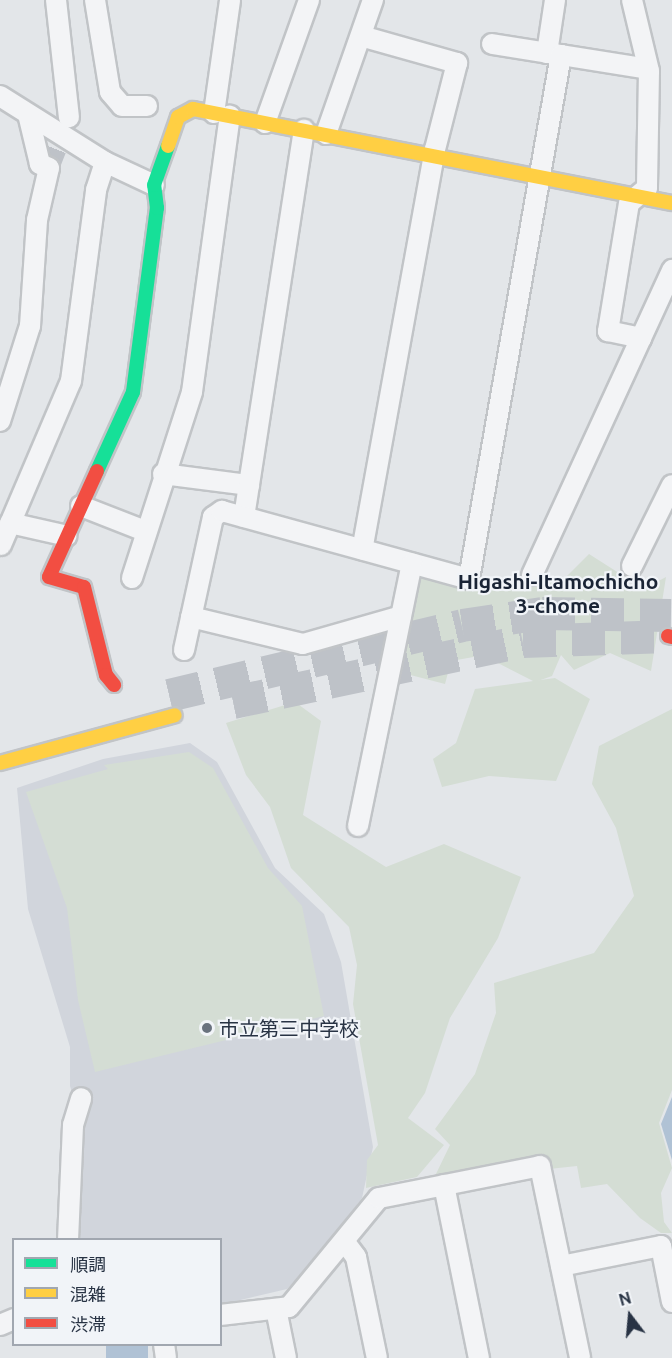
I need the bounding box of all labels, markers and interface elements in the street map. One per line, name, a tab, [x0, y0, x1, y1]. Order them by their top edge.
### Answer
district label: Higashi-Itamochicho 3-chome	[458, 568, 658, 618]
place label: 市立第三中学校	[219, 1016, 359, 1040]
marker: 市立第三中学校	[200, 1021, 214, 1035]
legend	[12, 1238, 222, 1346]
text: 順調	[70, 1254, 106, 1274]
text: 混雑	[70, 1284, 106, 1304]
north arrow	[600, 1286, 660, 1346]
text: N	[617, 1288, 633, 1309]
text: 渋滞	[70, 1314, 106, 1334]

